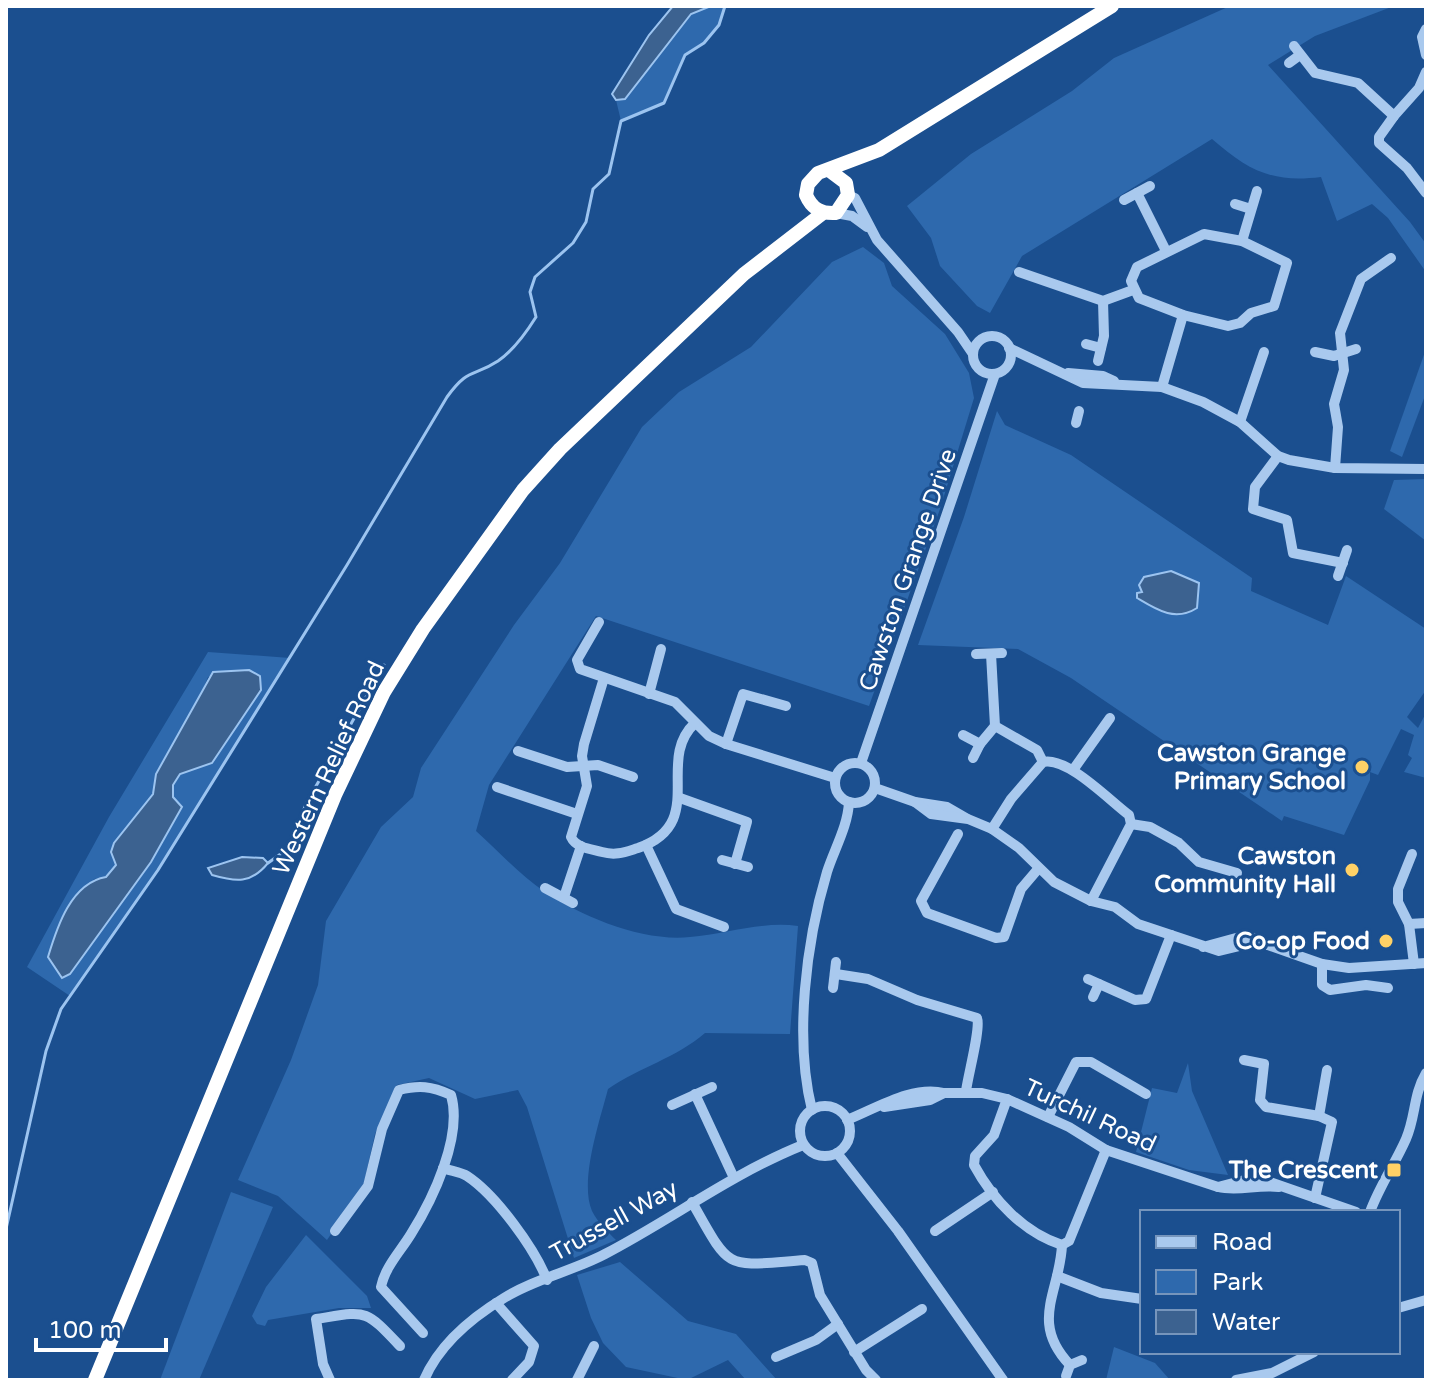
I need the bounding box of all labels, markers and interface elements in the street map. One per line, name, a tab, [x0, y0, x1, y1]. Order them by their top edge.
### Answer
street label: Cawston Grange Drive	[853, 445, 963, 695]
street label: Western Relief Road	[267, 656, 391, 880]
place label: Cawston Grange Primary School	[1157, 739, 1346, 796]
marker: Cawston Grange Primary School	[1353, 758, 1371, 776]
place label: Cawston Community Hall	[1154, 842, 1336, 899]
marker: Cawston Community Hall	[1343, 861, 1361, 879]
place label: Co-op Food	[1235, 927, 1370, 956]
marker: Co-op Food	[1377, 932, 1395, 950]
street label: Turchil Road	[1019, 1073, 1161, 1159]
place label: The Crescent	[1228, 1156, 1379, 1185]
marker: The Crescent	[1385, 1161, 1403, 1179]
street label: Trussell Way	[545, 1174, 683, 1268]
legend	[1140, 1210, 1400, 1354]
text: Road	[1212, 1228, 1272, 1257]
text: Park	[1212, 1268, 1263, 1297]
scale bar	[36, 1302, 166, 1352]
text: Water	[1212, 1308, 1281, 1337]
text: 100 m	[48, 1316, 122, 1345]

